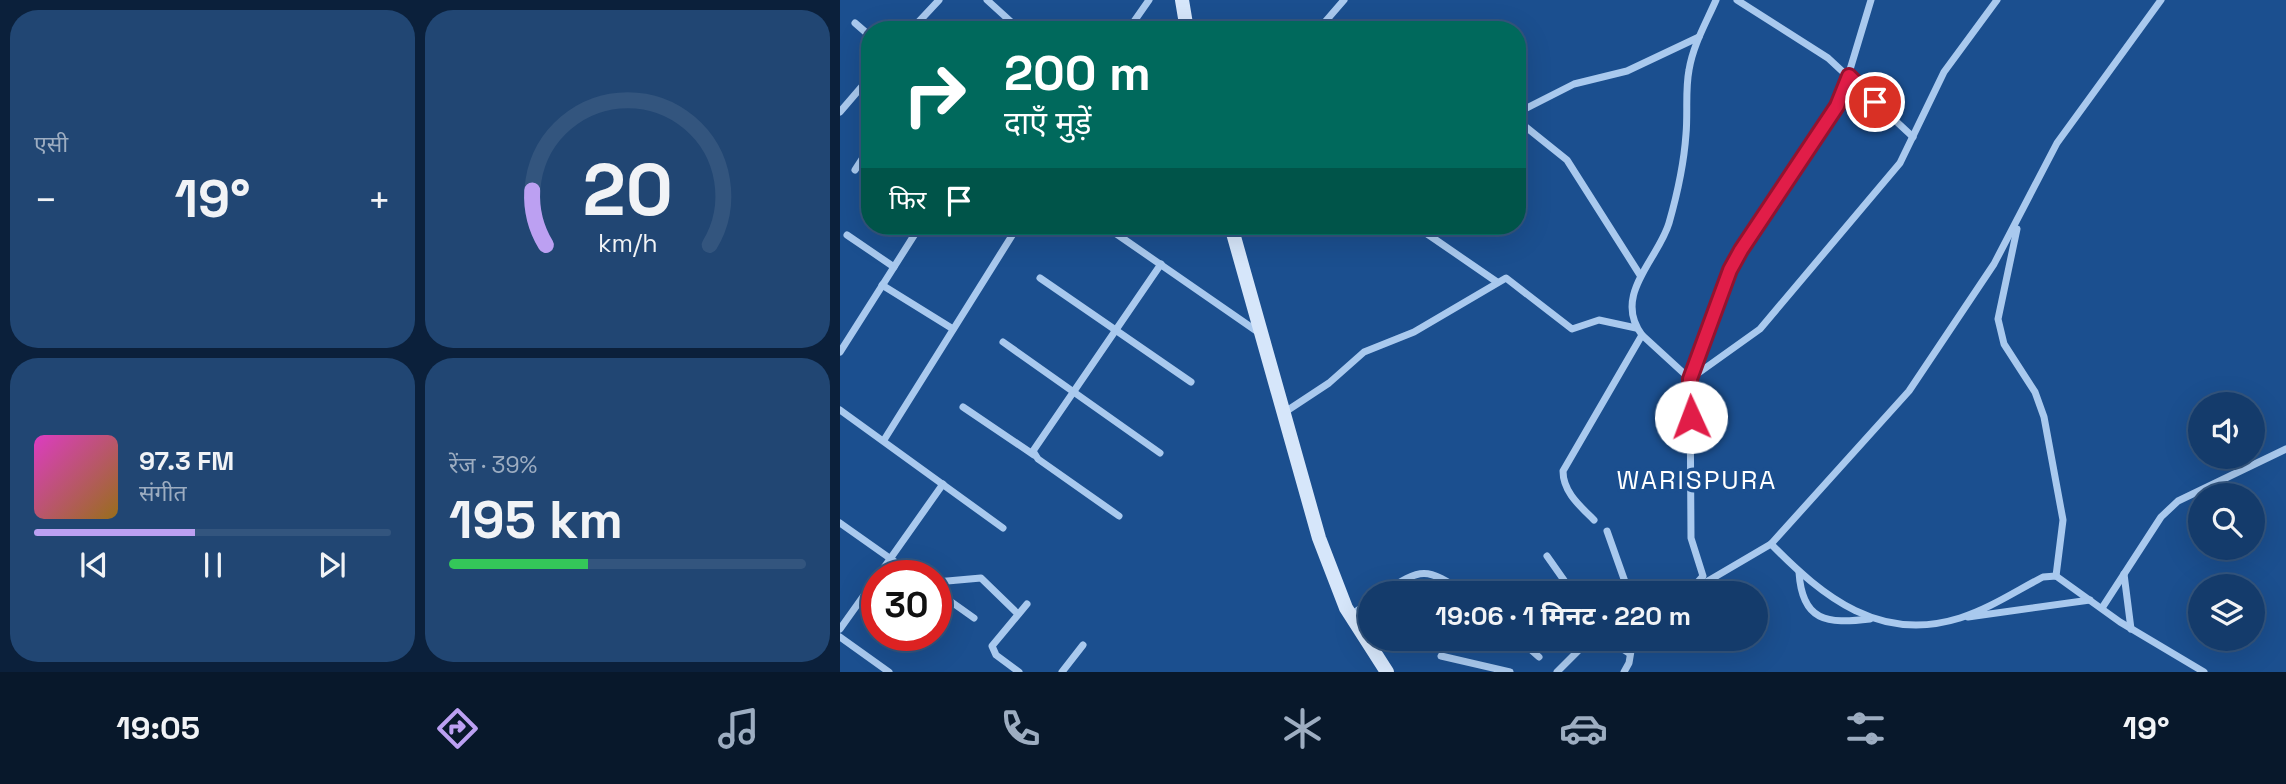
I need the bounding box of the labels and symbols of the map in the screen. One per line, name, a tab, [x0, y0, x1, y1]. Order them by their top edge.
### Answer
pin	[1845, 72, 1905, 132]
position arrow	[1654, 380, 1728, 454]
district label: WARISPURA	[1617, 463, 1777, 497]
speed limit sign: 30	[861, 560, 952, 651]

